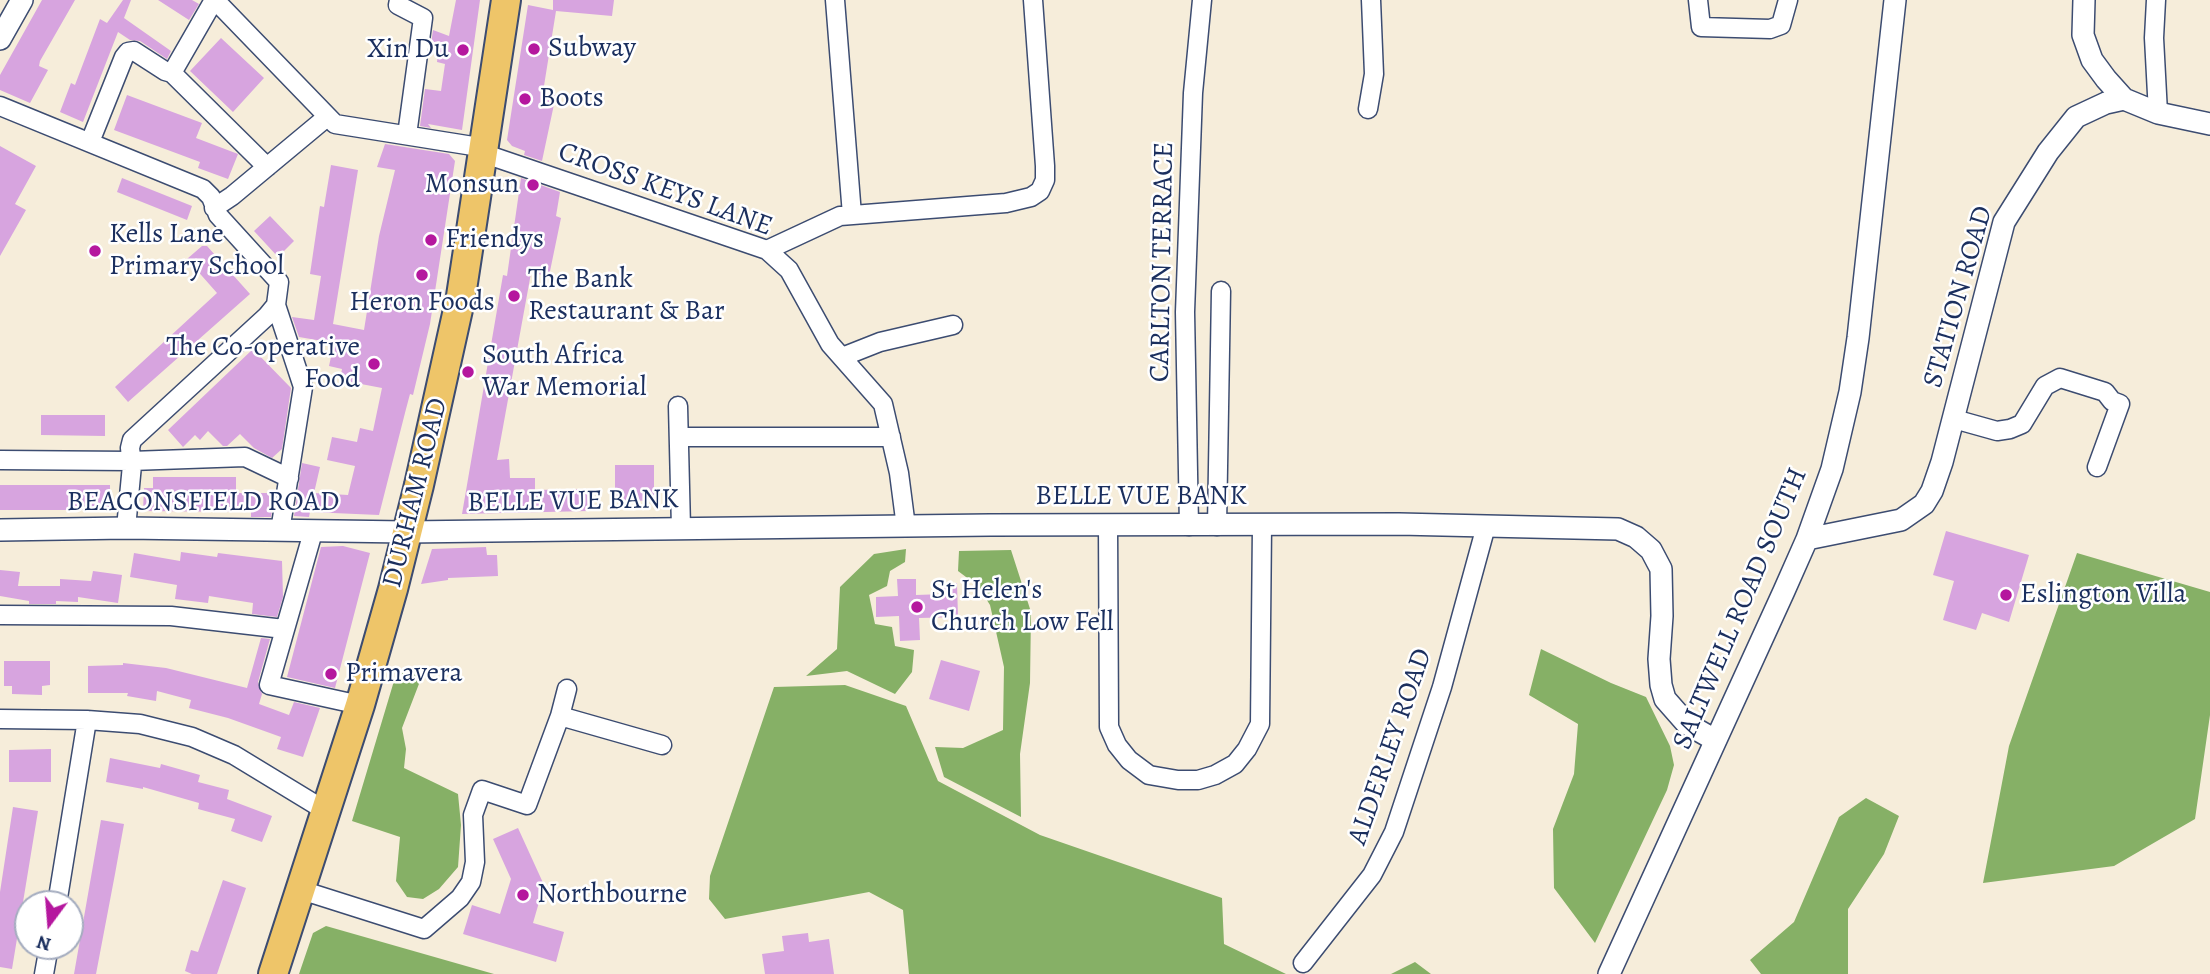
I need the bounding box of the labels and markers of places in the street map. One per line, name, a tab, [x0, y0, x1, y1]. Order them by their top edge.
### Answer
place label: Subway	[548, 32, 636, 66]
place label: Xin Du	[367, 33, 449, 67]
marker: Subway	[526, 41, 542, 57]
marker: Xin Du	[455, 42, 471, 58]
place label: Boots	[539, 82, 604, 116]
marker: Boots	[517, 91, 533, 107]
place label: Monsun	[425, 168, 519, 202]
marker: Monsun	[525, 177, 541, 193]
place label: Kells Lane Primary School	[109, 218, 284, 284]
place label: Friendys	[445, 223, 544, 257]
marker: Friendys	[423, 232, 439, 248]
marker: Kells Lane Primary School	[87, 243, 103, 259]
place label: The Bank Restaurant & Bar	[528, 263, 725, 329]
marker: Heron Foods	[414, 267, 430, 283]
place label: Heron Foods	[349, 286, 495, 320]
marker: The Bank Restaurant & Bar	[506, 288, 522, 304]
place label: The Co-operative Food	[166, 331, 360, 397]
place label: South Africa War Memorial	[482, 339, 647, 405]
marker: The Co-operative Food	[366, 356, 382, 372]
marker: South Africa War Memorial	[460, 364, 476, 380]
place label: St Helen's Church Low Fell	[931, 574, 1114, 640]
place label: Eslington Villa	[2020, 578, 2187, 612]
marker: Eslington Villa	[1998, 587, 2014, 603]
marker: St Helen's Church Low Fell	[909, 599, 925, 615]
place label: Primavera	[345, 657, 463, 691]
marker: Primavera	[323, 666, 339, 682]
place label: Northbourne	[537, 878, 687, 912]
marker: Northbourne	[515, 887, 531, 903]

